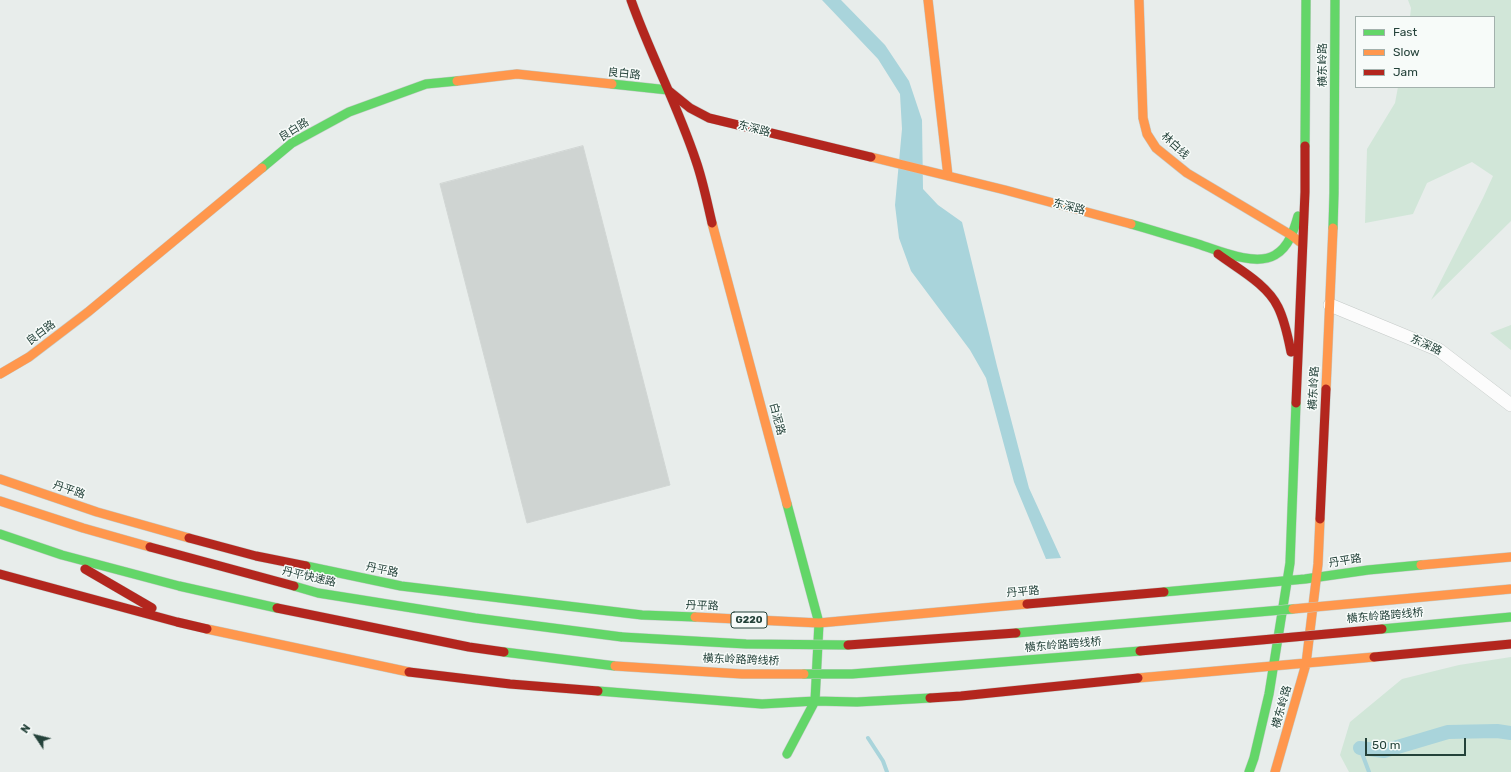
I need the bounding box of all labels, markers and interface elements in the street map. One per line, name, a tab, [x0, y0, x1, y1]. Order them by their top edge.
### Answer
legend	[1355, 16, 1495, 88]
text: Fast	[1393, 25, 1417, 39]
street label: 横东岭路	[1316, 43, 1330, 87]
text: Slow	[1393, 45, 1420, 59]
text: Jam	[1393, 65, 1418, 79]
street label: 良白路	[607, 66, 641, 82]
street label: 良白路	[277, 116, 311, 144]
street label: 东深路	[736, 119, 772, 139]
street label: 林白线	[1158, 130, 1192, 162]
street label: 东深路	[1051, 197, 1087, 217]
street label: 良白路	[24, 318, 58, 348]
street label: 东深路	[1408, 332, 1444, 358]
street label: 横东岭路	[1306, 366, 1322, 410]
street label: 白泥路	[766, 401, 788, 437]
street label: 丹平路	[51, 478, 87, 502]
street label: 丹平路	[1328, 552, 1362, 570]
street label: 丹平路	[364, 560, 400, 580]
street label: 丹平快速路	[281, 564, 337, 590]
street label: 丹平路	[1006, 584, 1040, 600]
street label: 丹平路	[685, 599, 719, 613]
street label: 横东岭路跨线桥	[1346, 606, 1424, 626]
road number: G220	[731, 612, 767, 628]
street label: 横东岭路跨线桥	[1024, 635, 1102, 655]
street label: 横东岭路跨线桥	[702, 652, 780, 668]
street label: 横东岭路	[1270, 684, 1294, 730]
north arrow	[16, 716, 56, 756]
text: N	[18, 722, 33, 736]
scale bar	[1367, 730, 1468, 756]
text: 50 m	[1372, 738, 1400, 752]

